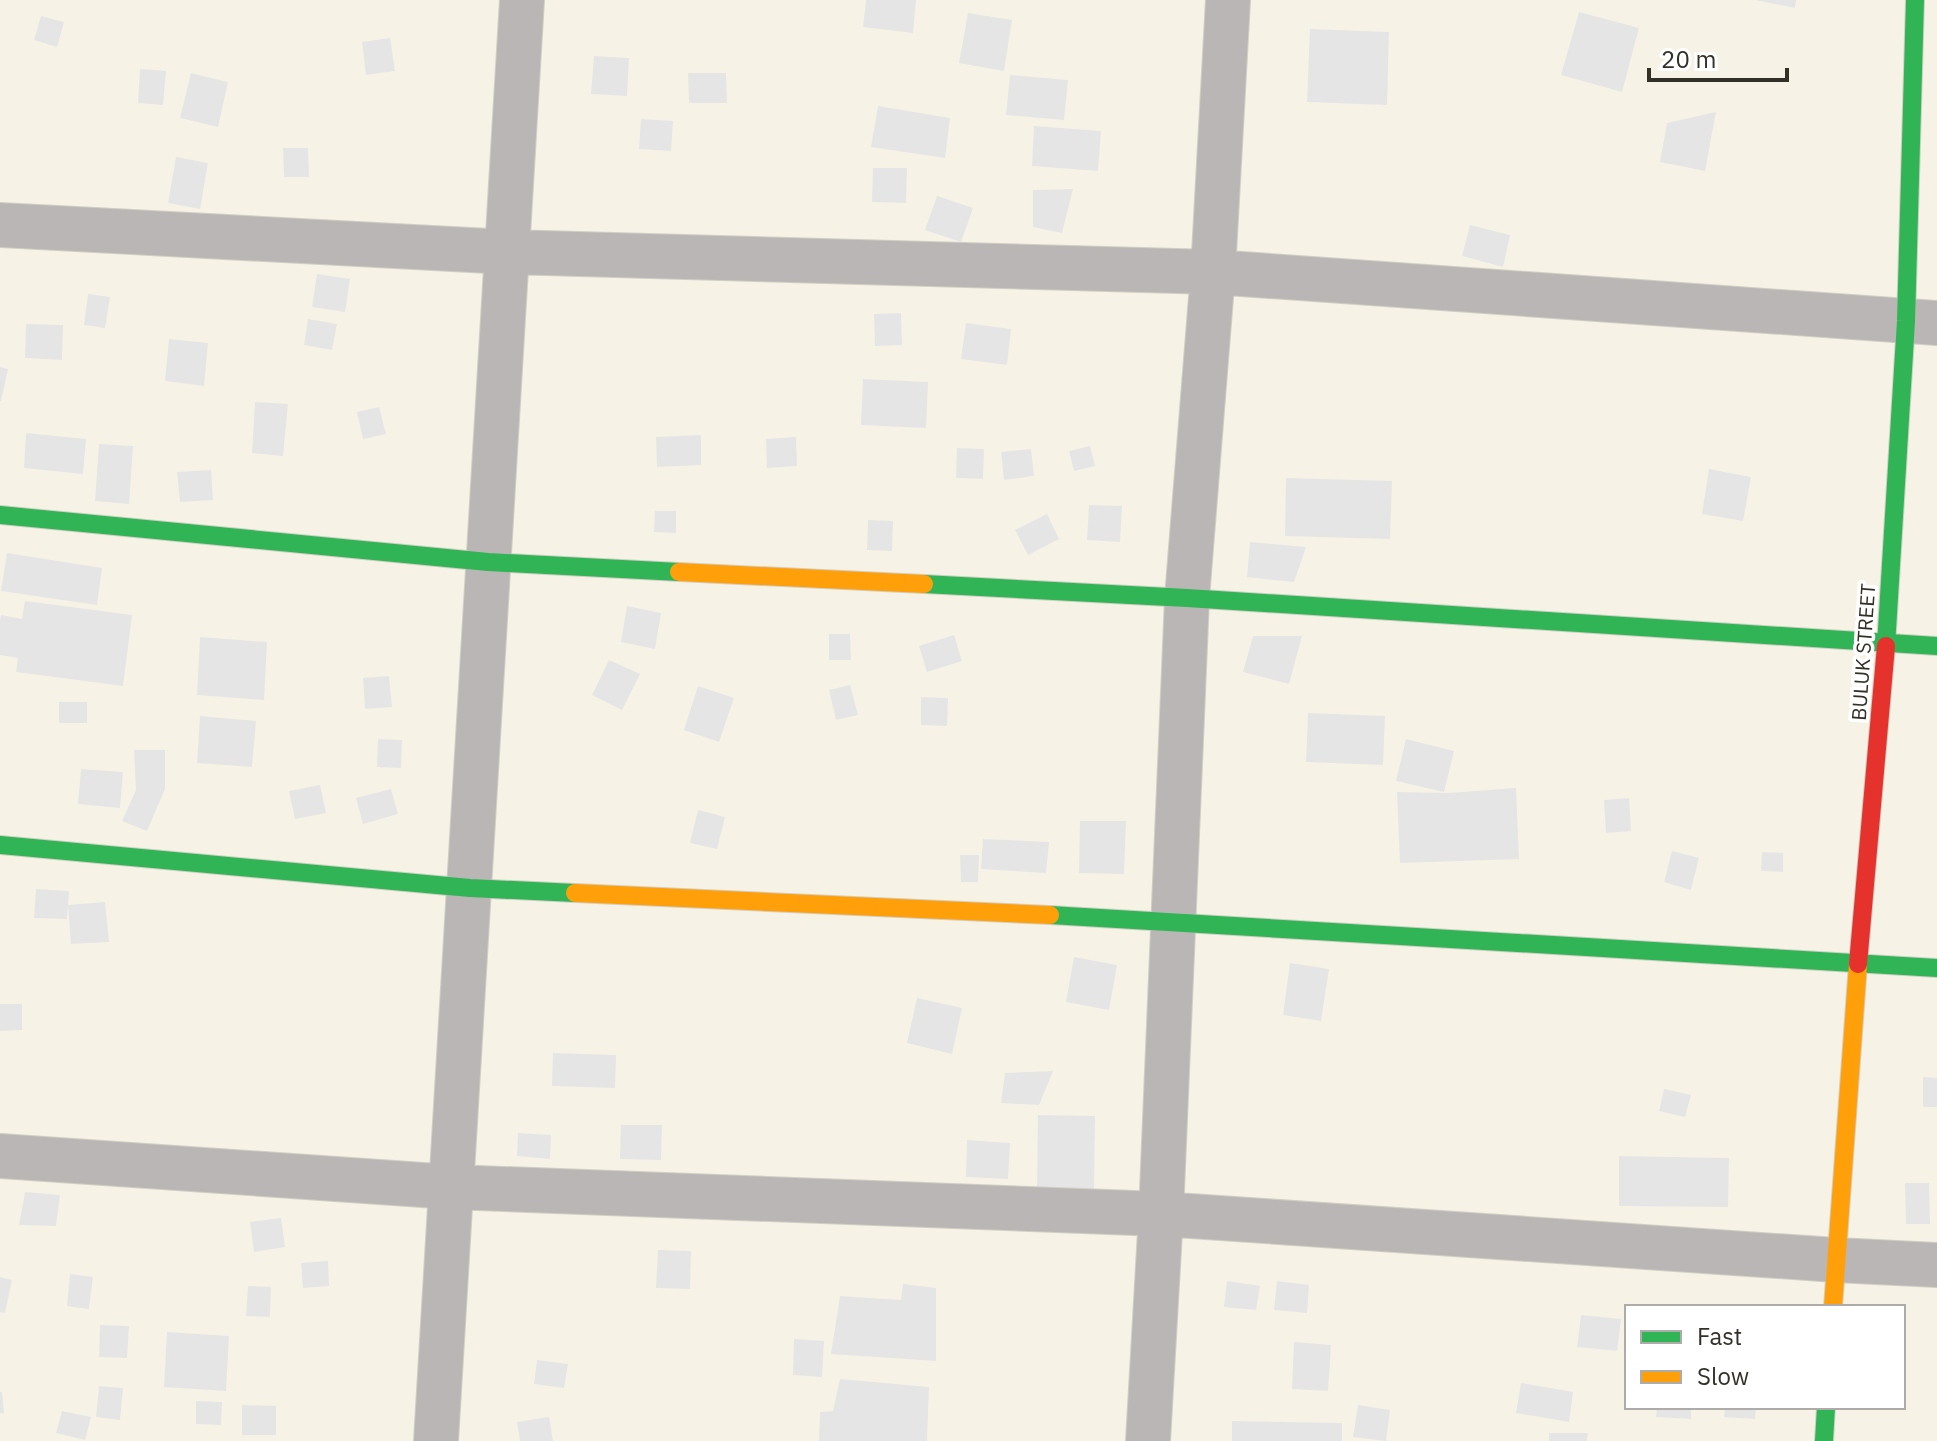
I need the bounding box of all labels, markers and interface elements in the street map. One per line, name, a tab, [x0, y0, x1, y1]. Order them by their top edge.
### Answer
scale bar	[1649, 32, 1787, 82]
text: 20 m	[1661, 43, 1716, 75]
street label: BULUK STREET	[1845, 583, 1881, 721]
legend	[1625, 1305, 1905, 1409]
text: Fast	[1697, 1320, 1742, 1352]
text: Slow	[1697, 1360, 1749, 1392]

